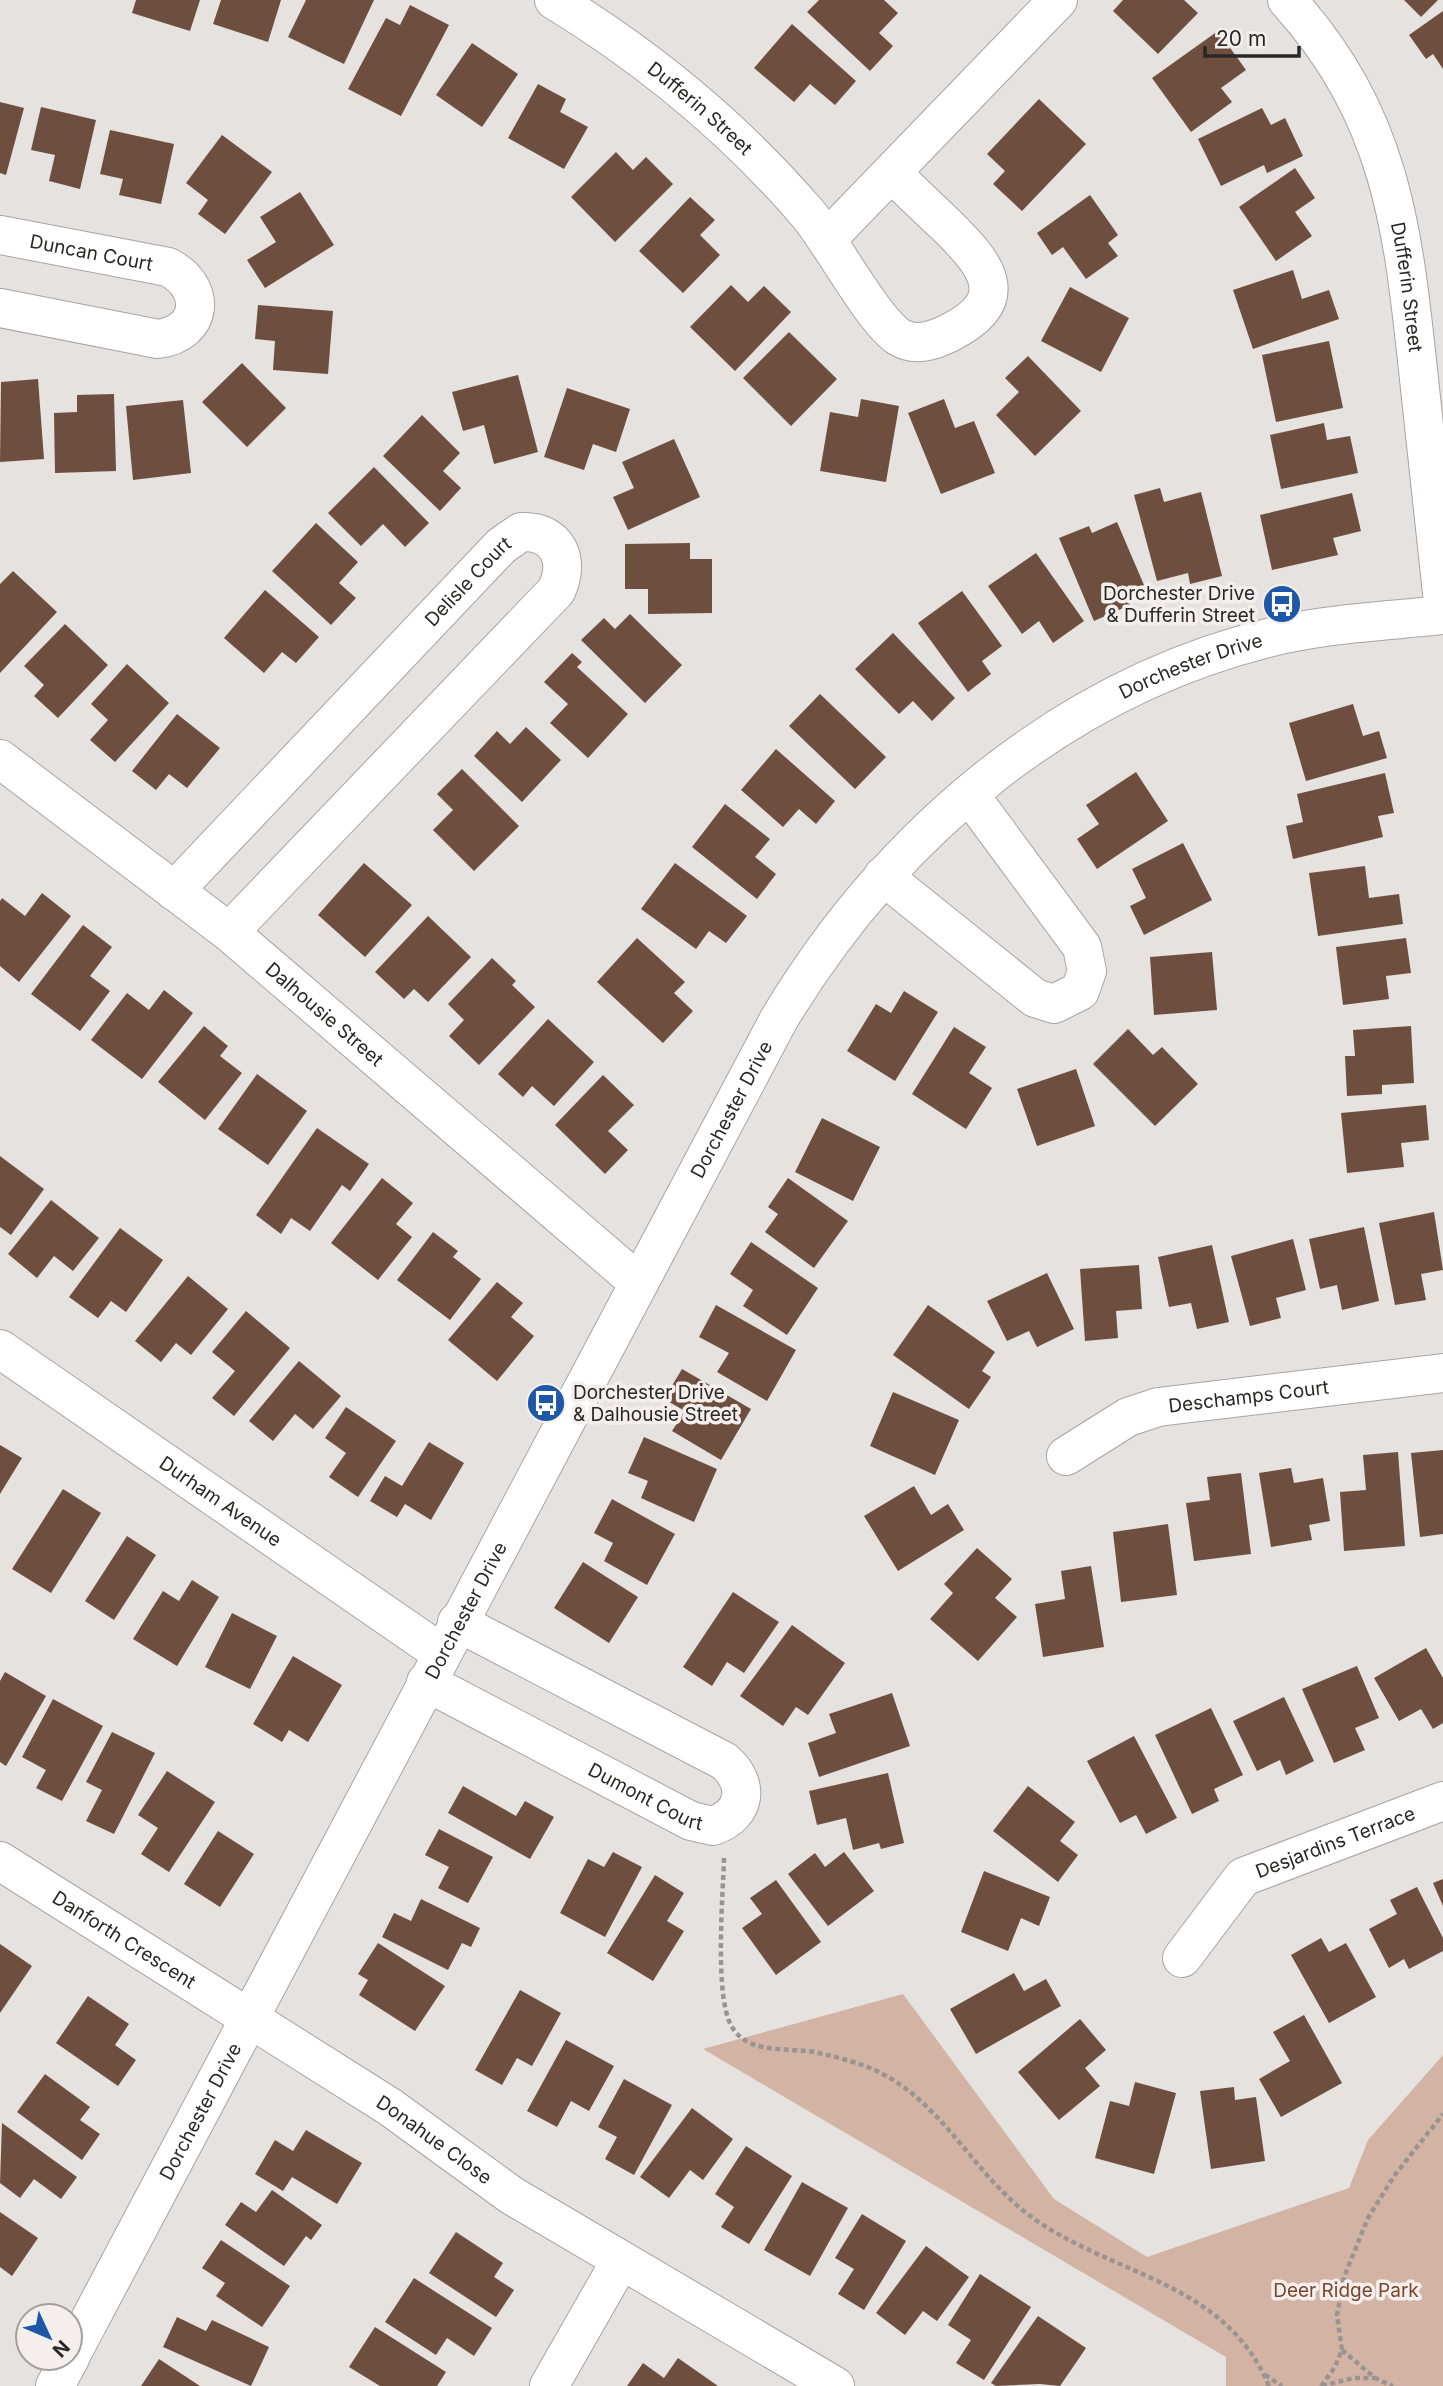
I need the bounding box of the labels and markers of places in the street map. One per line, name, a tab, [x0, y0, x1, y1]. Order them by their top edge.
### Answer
place label: Dorchester Drive & Dufferin Street	[1103, 582, 1255, 627]
bus stop icon: Dorchester Drive & Dufferin Street	[1261, 583, 1303, 625]
place label: Dorchester Drive & Dalhousie Street	[573, 1381, 738, 1426]
bus stop icon: Dorchester Drive & Dalhousie Street	[525, 1382, 567, 1424]

